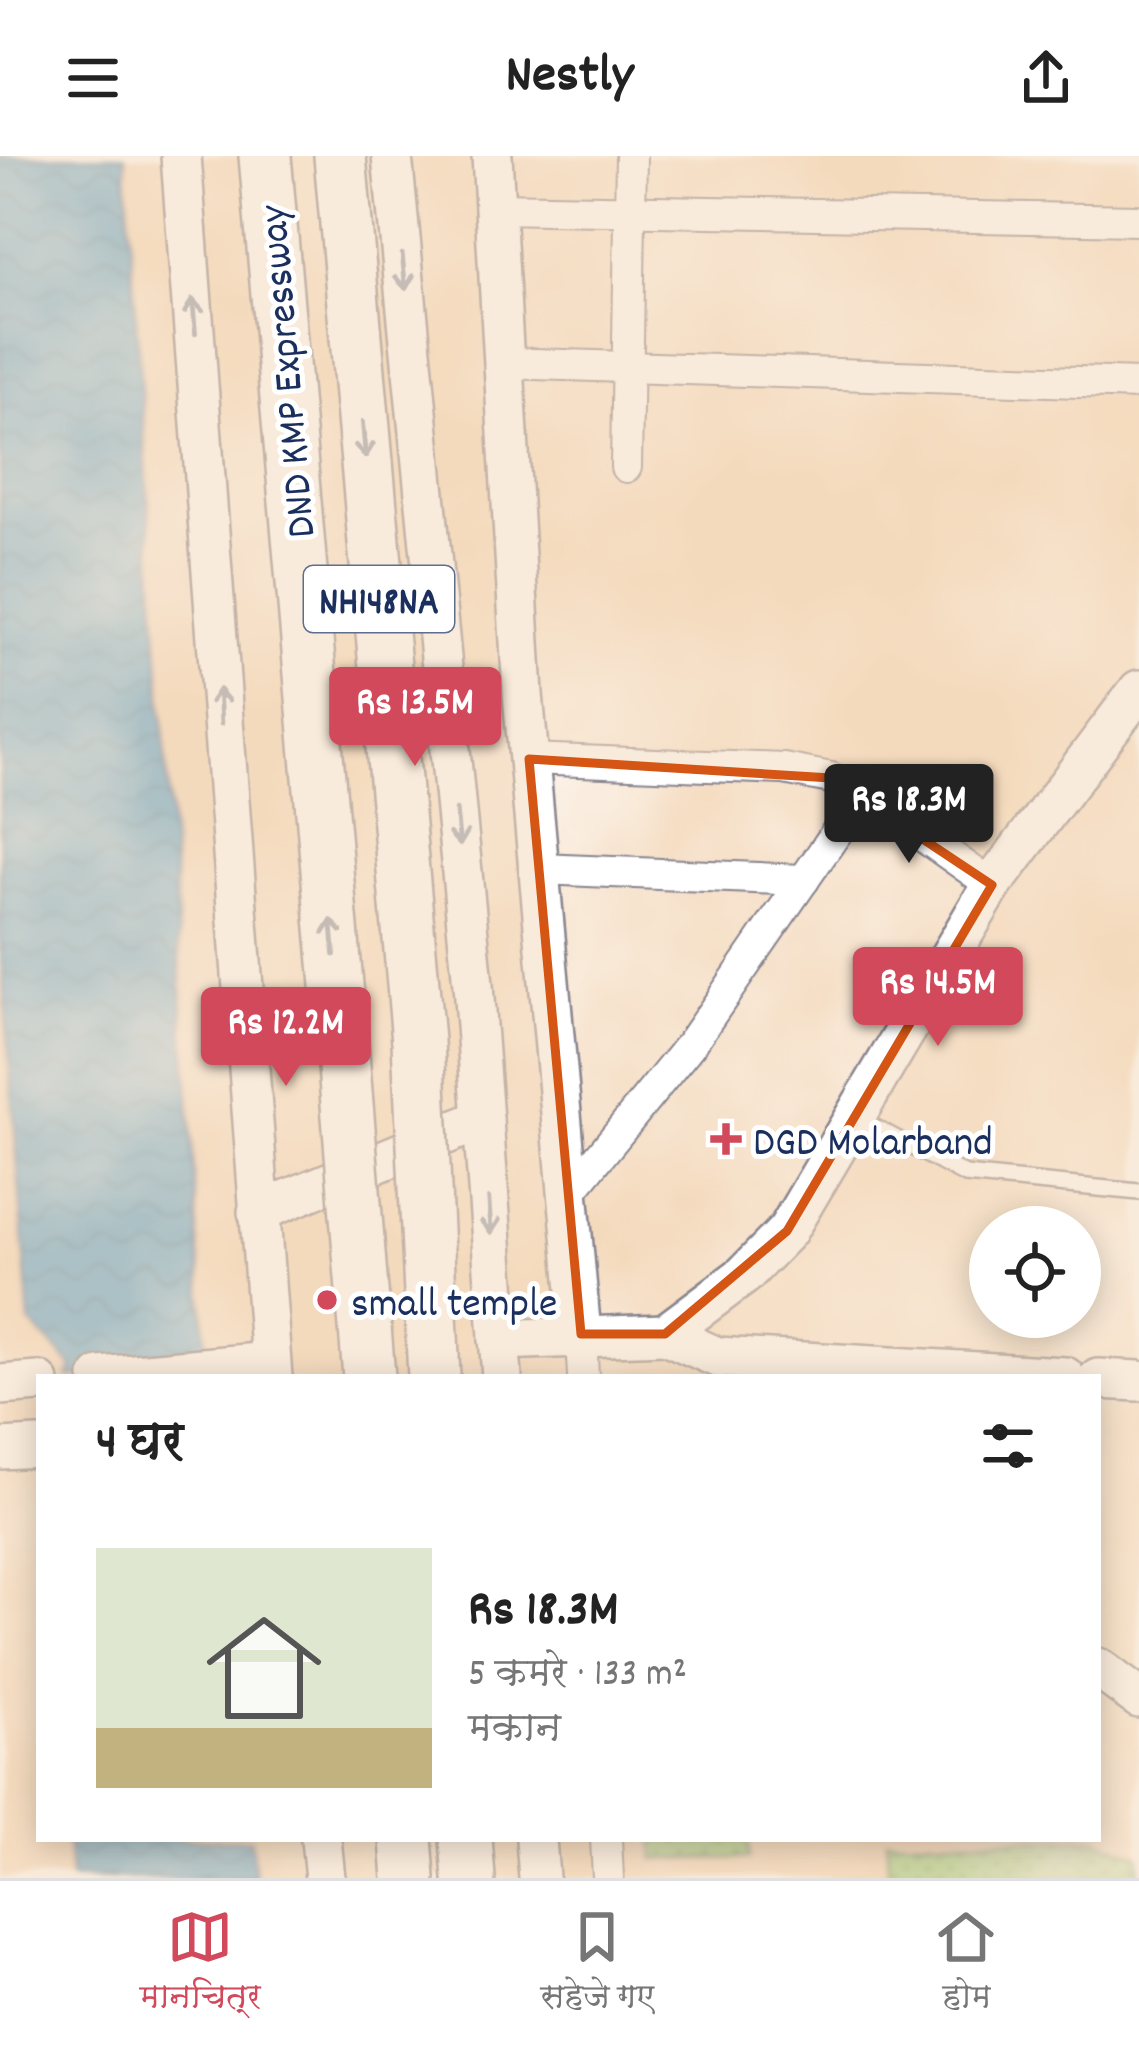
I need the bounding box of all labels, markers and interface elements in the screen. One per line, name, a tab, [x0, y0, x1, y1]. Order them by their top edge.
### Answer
text: Nestly	[506, 40, 633, 117]
icon: menu	[60, 45, 126, 111]
icon: share	[1013, 45, 1079, 111]
street label: DND KMP Expressway	[246, 202, 335, 540]
one-way arrow	[393, 252, 415, 291]
one-way arrow	[183, 297, 206, 336]
one-way arrow	[353, 420, 376, 459]
road number: NH148NA	[304, 566, 454, 632]
pin: Rs 13.5M	[291, 667, 539, 769]
text: Rs 13.5M	[356, 678, 474, 733]
one-way arrow	[208, 687, 231, 726]
pin: Rs 18.3M	[785, 764, 1033, 866]
text: Rs 18.3M	[851, 775, 967, 830]
one-way arrow	[447, 808, 470, 847]
one-way arrow	[321, 918, 344, 957]
pin: Rs 14.5M	[814, 947, 1062, 1049]
text: Rs 14.5M	[880, 958, 996, 1013]
pin: Rs 12.2M	[162, 987, 410, 1089]
text: Rs 12.2M	[228, 998, 344, 1053]
place label: DGD Molarband	[753, 1116, 993, 1176]
marker: DGD Molarband	[710, 1123, 742, 1155]
one-way arrow	[479, 1196, 502, 1235]
map controls	[969, 1206, 1101, 1338]
button: locate	[969, 1206, 1101, 1338]
place label: small temple	[351, 1277, 558, 1337]
marker: small temple	[314, 1287, 340, 1313]
text: 4 घर	[96, 1410, 184, 1482]
icon: filters	[975, 1413, 1041, 1479]
text: Rs 18.3M	[468, 1577, 619, 1649]
icon: home	[192, 1596, 336, 1740]
text: 5 कमरे · 133 m²	[468, 1649, 687, 1704]
text: मकान	[468, 1704, 561, 1759]
tab: मानचित्र	[140, 1904, 261, 2023]
tab: सहेजे गए	[540, 1904, 654, 2023]
tab: होम	[933, 1904, 999, 2023]

